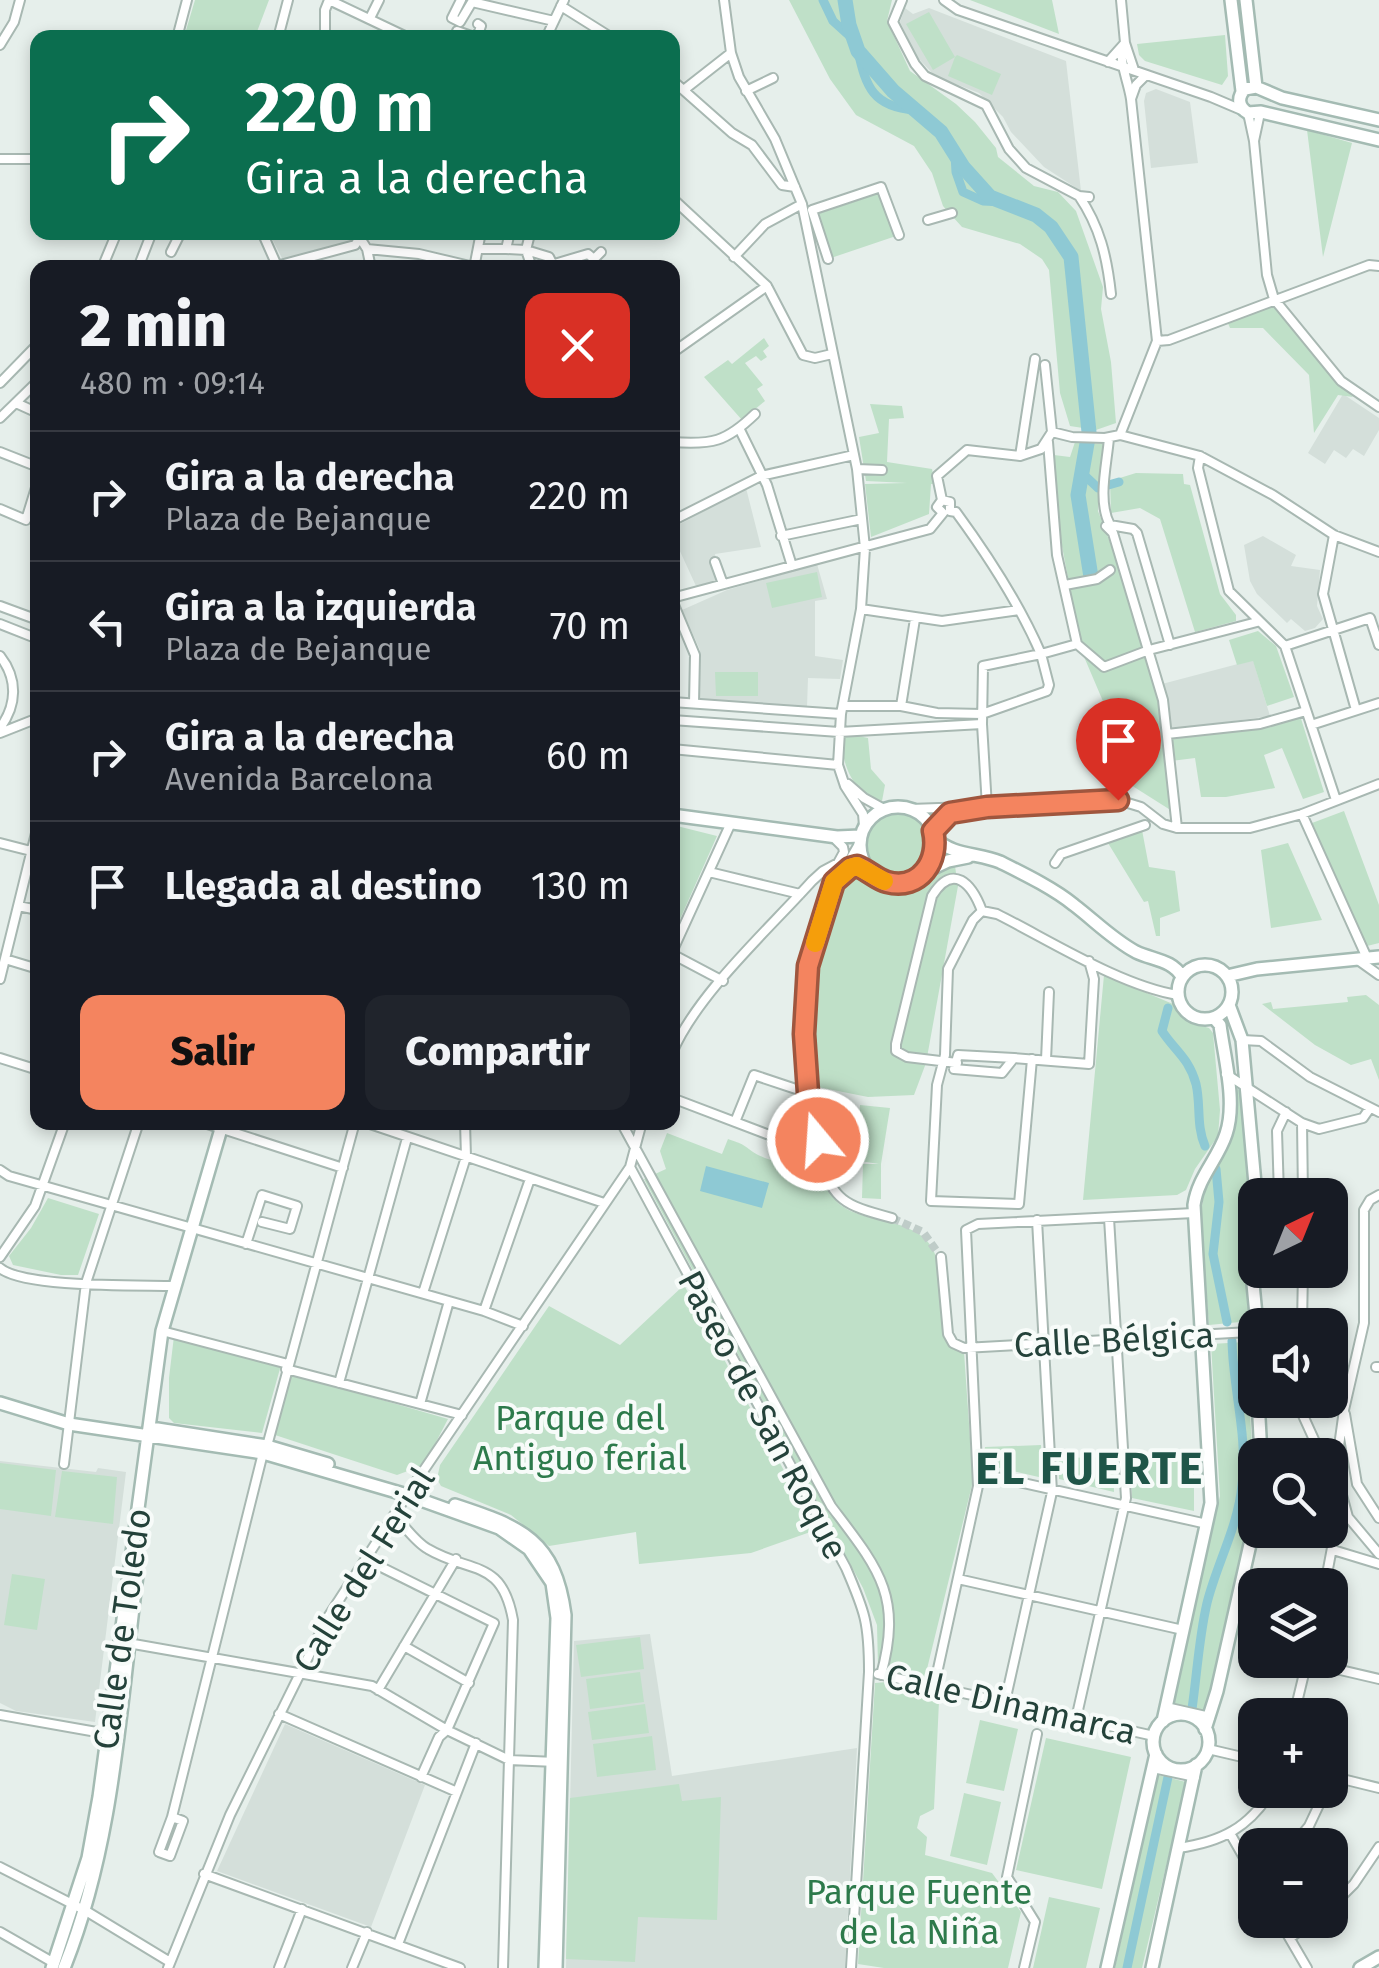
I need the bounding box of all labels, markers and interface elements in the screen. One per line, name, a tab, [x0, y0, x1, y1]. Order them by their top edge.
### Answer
text: 220 m	[245, 66, 434, 150]
icon: right	[80, 70, 210, 200]
text: Gira a la derecha	[245, 151, 588, 205]
text: 2 min	[80, 290, 227, 362]
button: close	[525, 293, 630, 398]
text: 480 m · 09:14	[80, 364, 265, 402]
text: Gira a la derecha	[165, 454, 455, 500]
icon: right	[80, 469, 135, 524]
text: 220 m	[529, 473, 630, 519]
text: Plaza de Bejanque	[165, 500, 432, 538]
text: Gira a la izquierda	[165, 584, 477, 630]
icon: left	[80, 599, 135, 654]
text: 70 m	[550, 603, 630, 649]
text: Plaza de Bejanque	[165, 630, 432, 668]
pin	[1076, 698, 1161, 801]
icon: arrive	[1091, 713, 1146, 768]
text: Gira a la derecha	[165, 714, 455, 760]
icon: right	[80, 729, 135, 784]
text: 60 m	[546, 733, 630, 779]
text: Avenida Barcelona	[165, 760, 434, 798]
icon: arrive	[80, 859, 135, 914]
text: Llegada al destino	[165, 863, 482, 909]
text: 130 m	[531, 863, 630, 909]
button: Salir	[80, 995, 345, 1110]
button: Compartir	[365, 995, 630, 1110]
position arrow	[766, 1088, 870, 1192]
north arrow	[1238, 1178, 1348, 1288]
map controls	[1238, 1178, 1348, 1938]
street label: Paseo de San Roque	[669, 1263, 857, 1567]
button: sound	[1238, 1308, 1348, 1418]
street label: Calle Bélgica	[1013, 1314, 1215, 1366]
park label: Parque del Antiguo ferial	[473, 1397, 687, 1479]
button: search	[1238, 1438, 1348, 1548]
district label: EL FUERTE	[975, 1442, 1205, 1496]
street label: Calle del Ferial	[284, 1460, 444, 1680]
street label: Calle de Toledo	[84, 1506, 160, 1752]
button: layers	[1238, 1568, 1348, 1678]
street label: Calle Dinamarca	[882, 1655, 1140, 1753]
button: +	[1238, 1698, 1348, 1808]
button: −	[1238, 1828, 1348, 1938]
park label: Parque Fuente de la Niña	[806, 1871, 1032, 1953]

